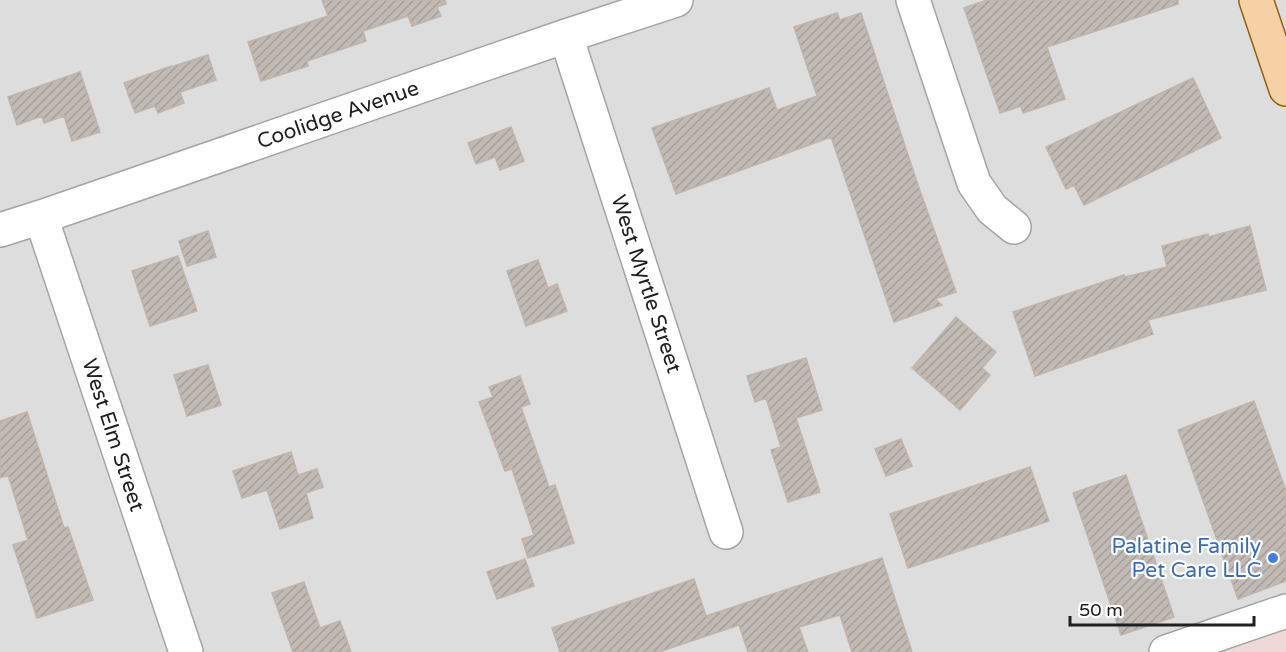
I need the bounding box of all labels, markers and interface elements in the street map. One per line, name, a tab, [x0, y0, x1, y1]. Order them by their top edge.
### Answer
street label: Coolidge Avenue	[254, 76, 422, 154]
street label: West Myrtle Street	[605, 192, 687, 376]
street label: West Elm Street	[77, 356, 149, 514]
place label: Palatine Family Pet Care LLC	[1111, 534, 1261, 583]
marker: Palatine Family Pet Care LLC	[1266, 551, 1280, 565]
scale bar	[1070, 589, 1254, 627]
text: 50 m	[1079, 599, 1123, 621]

